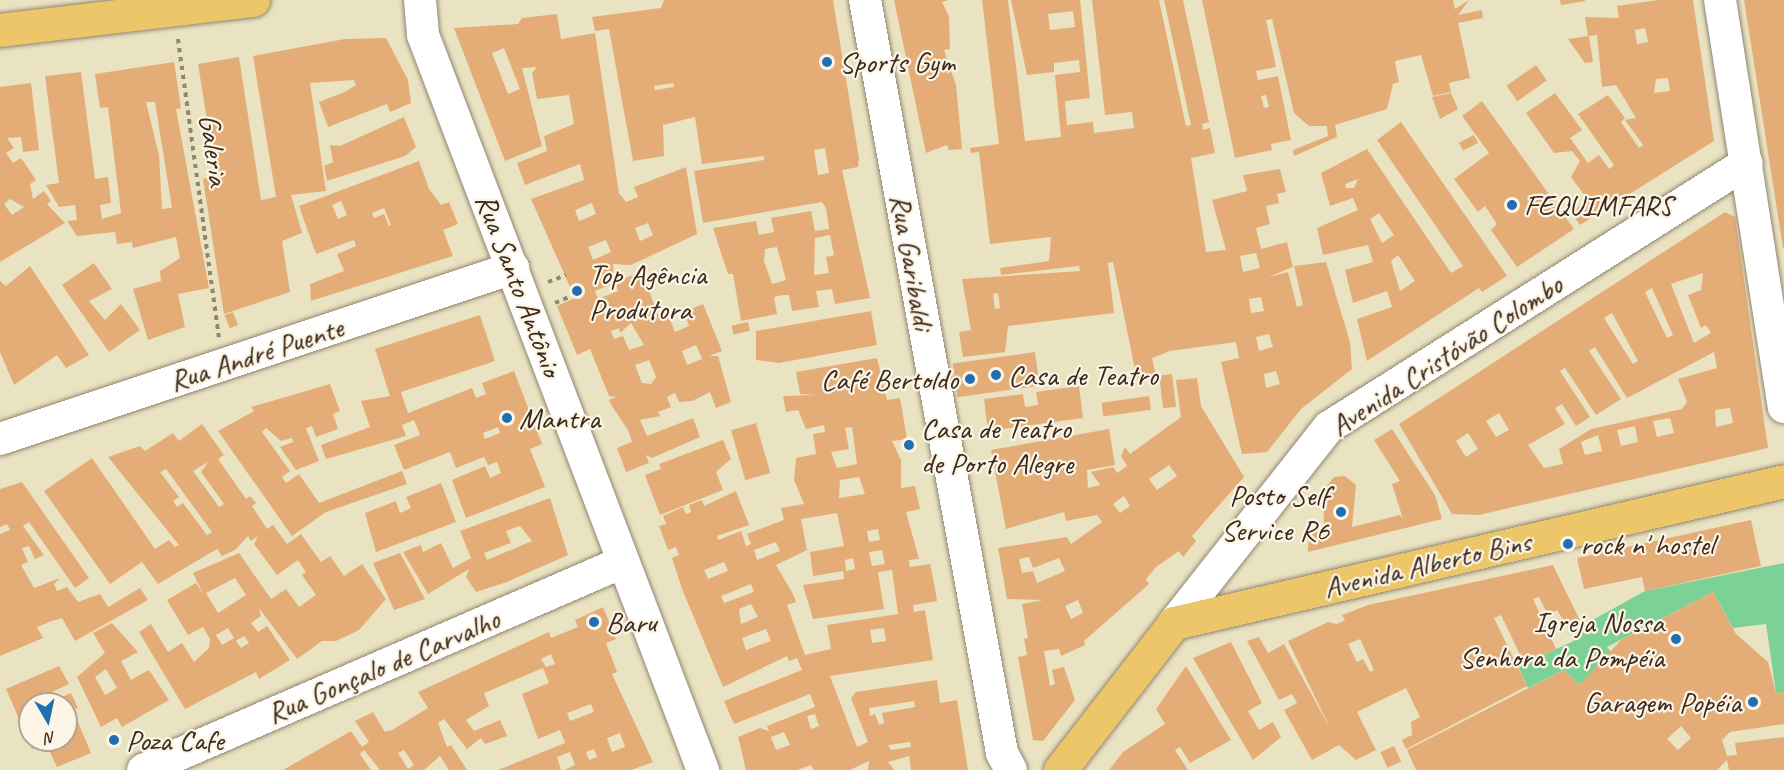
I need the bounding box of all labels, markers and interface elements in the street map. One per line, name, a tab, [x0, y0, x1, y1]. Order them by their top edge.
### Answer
place label: Sports Gym	[839, 44, 957, 80]
marker: Sports Gym	[820, 55, 834, 69]
street label: Galeria	[191, 112, 237, 188]
place label: FEQUIMFARS	[1524, 187, 1673, 223]
street label: Rua Santo Antônio	[468, 189, 570, 381]
street label: Rua Garibaldi	[882, 191, 942, 333]
marker: FEQUIMFARS	[1505, 198, 1519, 212]
place label: Top Agência Produtora	[589, 256, 706, 326]
street label: Avenida Cristóvão Colombo	[1323, 266, 1569, 444]
marker: Top Agência Produtora	[570, 284, 584, 298]
street label: Rua André Puente	[165, 309, 347, 399]
place label: Casa de Teatro	[1008, 357, 1158, 393]
place label: Café Bertoldo	[821, 361, 958, 397]
marker: Casa de Teatro	[989, 368, 1003, 382]
marker: Café Bertoldo	[963, 372, 977, 386]
place label: Mantra	[519, 400, 600, 436]
place label: Casa de Teatro de Porto Alegre	[921, 410, 1073, 480]
marker: Mantra	[500, 411, 514, 425]
marker: Casa de Teatro de Porto Alegre	[902, 438, 916, 452]
place label: Posto Self Service R6	[1221, 477, 1329, 548]
marker: Posto Self Service R6	[1334, 505, 1348, 519]
street label: Avenida Alberto Bins	[1320, 523, 1534, 605]
place label: rock n' hostel	[1580, 526, 1714, 562]
marker: rock n' hostel	[1561, 537, 1575, 551]
street label: Rua Gonçalo de Carvalho	[261, 601, 505, 731]
place label: Baru	[606, 604, 657, 640]
place label: Igreja Nossa Senhora da Pompéia	[1461, 604, 1664, 674]
marker: Baru	[587, 615, 601, 629]
marker: Igreja Nossa Senhora da Pompéia	[1669, 632, 1683, 646]
place label: Garagem Popéia	[1584, 684, 1741, 720]
north arrow	[18, 692, 78, 752]
marker: Garagem Popéia	[1746, 695, 1760, 709]
place label: Poza Cafe	[126, 722, 224, 758]
text: N	[44, 727, 57, 748]
marker: Poza Cafe	[107, 733, 121, 747]

